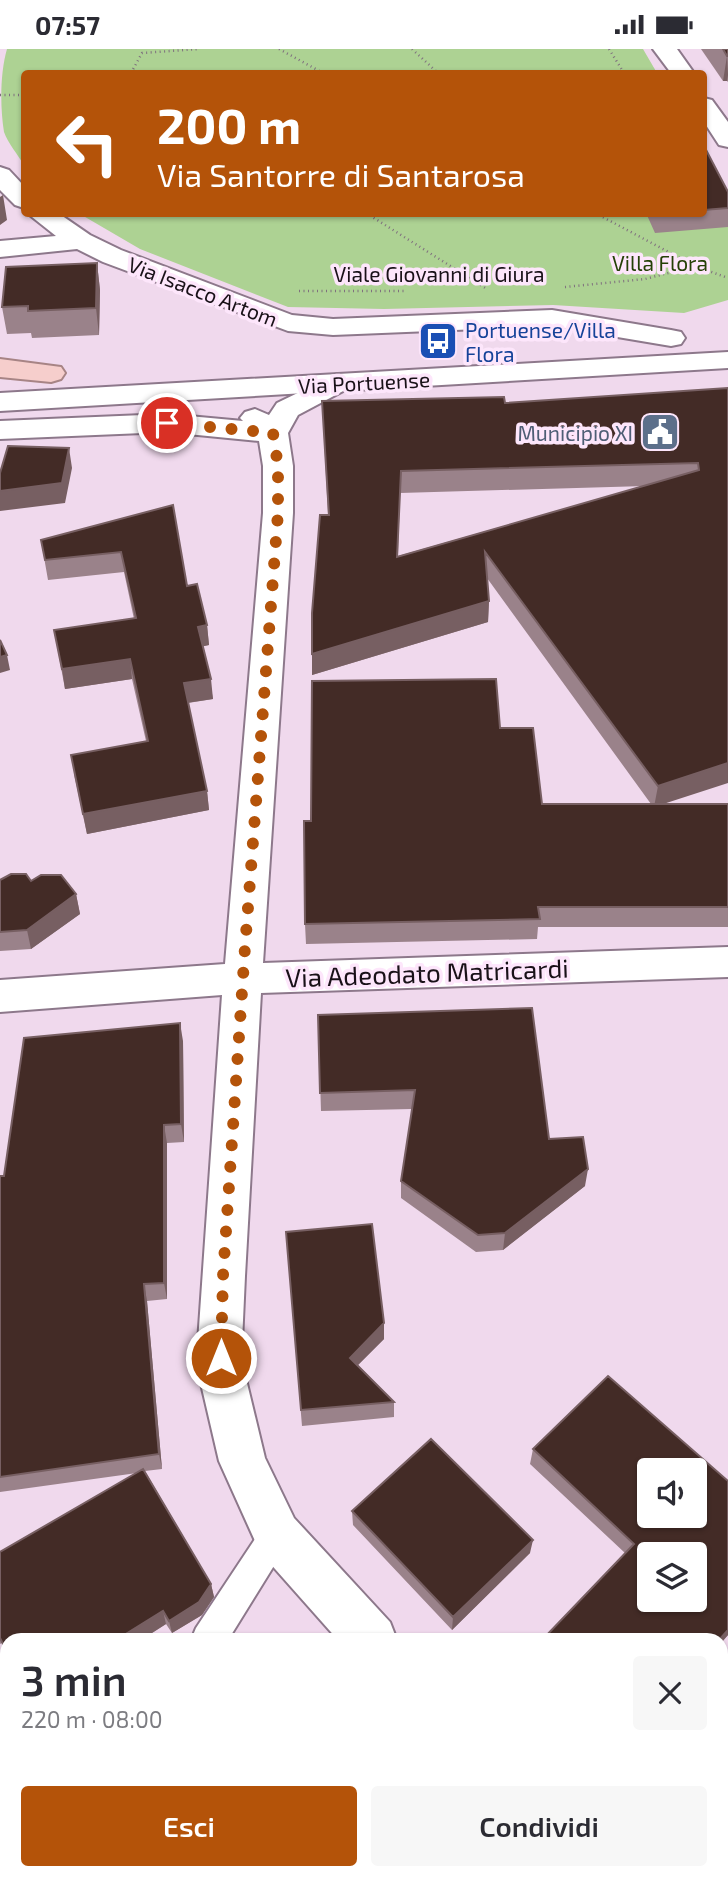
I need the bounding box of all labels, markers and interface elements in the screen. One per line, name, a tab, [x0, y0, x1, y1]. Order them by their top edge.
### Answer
text: 07:57	[35, 9, 100, 40]
text: 200 m	[157, 95, 301, 154]
icon: left	[42, 98, 133, 189]
text: Via Santorre di Santarosa	[157, 155, 525, 193]
park label: Villa Flora	[612, 250, 708, 275]
street label: Via Isacco Artom	[125, 251, 281, 331]
street label: Viale Giovanni di Giura	[333, 261, 545, 286]
place label: Portuense/Villa Flora	[465, 317, 616, 366]
bus stop icon: Portuense/Villa Flora	[417, 320, 459, 362]
street label: Via Portuense	[297, 366, 431, 398]
pin	[137, 393, 197, 453]
icon: arrive	[148, 404, 186, 442]
public building icon: Municipio XI	[639, 411, 681, 453]
place label: Municipio XI	[517, 420, 633, 445]
street label: Via Adeodato Matricardi	[285, 952, 569, 992]
position arrow	[184, 1321, 258, 1395]
map controls	[637, 1458, 707, 1612]
button: sound	[637, 1458, 707, 1528]
button: layers	[637, 1542, 707, 1612]
text: 3 min	[21, 1654, 127, 1704]
button: close	[633, 1656, 707, 1730]
text: 220 m · 08:00	[21, 1705, 163, 1733]
button: Esci	[21, 1786, 357, 1866]
button: Condividi	[371, 1786, 707, 1866]

